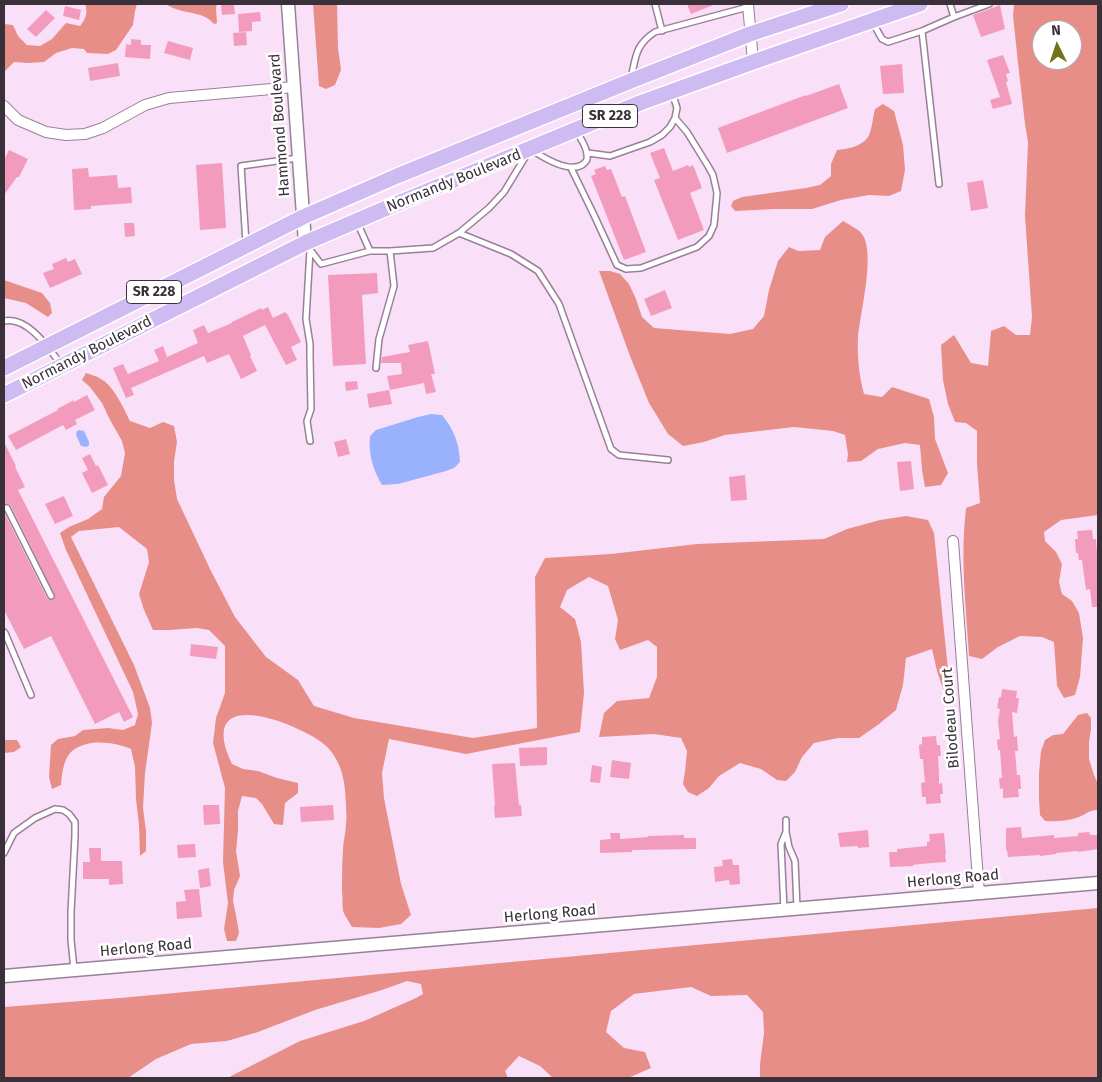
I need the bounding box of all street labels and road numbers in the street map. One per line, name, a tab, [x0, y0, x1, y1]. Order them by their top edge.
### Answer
street label: Hammond Boulevard	[266, 53, 294, 197]
road number: SR 228	[582, 104, 638, 128]
street label: Normandy Boulevard	[384, 146, 524, 216]
road number: SR 228	[126, 280, 182, 304]
street label: Normandy Boulevard	[19, 312, 155, 394]
street label: Bilodeau Court	[938, 667, 964, 769]
street label: Herlong Road	[906, 866, 1000, 892]
street label: Herlong Road	[503, 901, 597, 927]
street label: Herlong Road	[99, 935, 193, 961]

